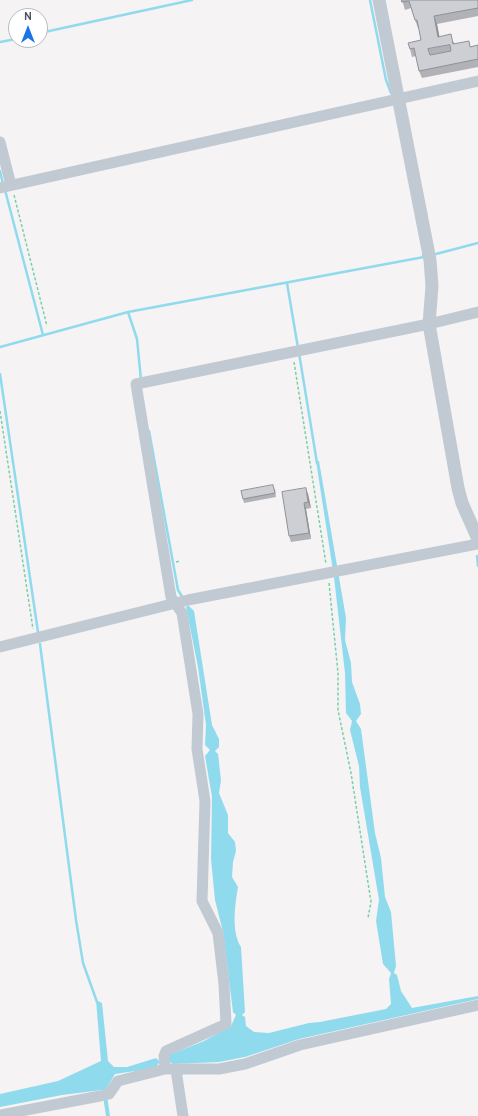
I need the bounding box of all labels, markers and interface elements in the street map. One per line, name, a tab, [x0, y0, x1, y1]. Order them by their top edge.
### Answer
north arrow	[8, 8, 48, 48]
text: N	[24, 10, 32, 24]

